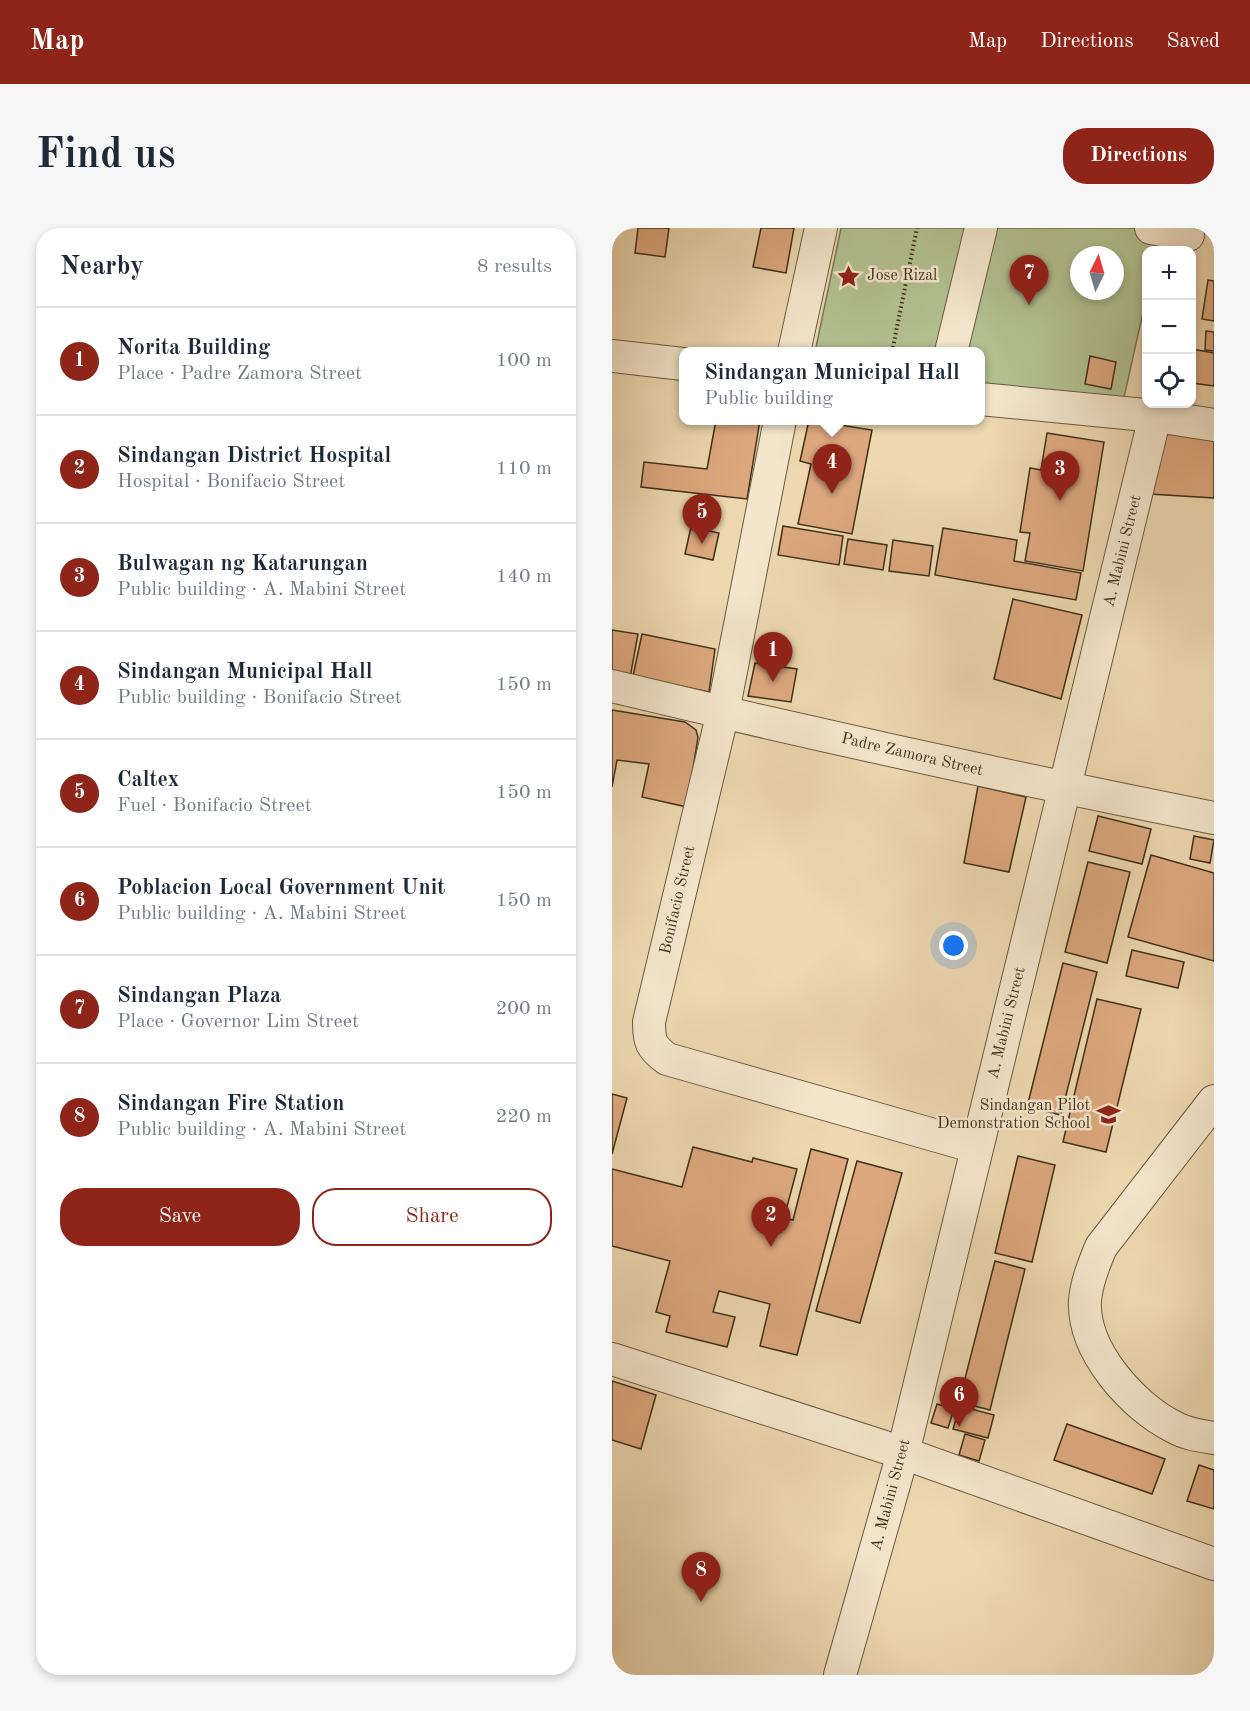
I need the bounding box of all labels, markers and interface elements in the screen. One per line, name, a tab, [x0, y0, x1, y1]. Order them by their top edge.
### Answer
text: Map	[30, 28, 84, 56]
text: Map	[968, 31, 1007, 52]
text: Directions	[1040, 31, 1134, 52]
text: Saved	[1167, 31, 1220, 52]
button: Directions	[1063, 128, 1214, 184]
text: Find us	[36, 135, 175, 177]
north arrow	[1070, 246, 1124, 300]
map controls	[1142, 246, 1196, 408]
button: +	[1142, 246, 1196, 300]
text: Nearby	[60, 254, 144, 280]
pin: 7	[1010, 256, 1048, 305]
text: 8 results	[477, 257, 552, 277]
place icon: Jose Rizal	[836, 263, 862, 289]
place label: Jose Rizal	[867, 268, 937, 284]
button: −	[1142, 300, 1196, 354]
text: Norita Building	[117, 337, 270, 359]
popup	[679, 347, 985, 425]
text: 1	[74, 351, 85, 371]
text: 100 m	[496, 351, 552, 371]
button: locate	[1142, 354, 1196, 408]
text: Sindangan Municipal Hall	[704, 362, 960, 384]
text: Place · Padre Zamora Street	[117, 364, 362, 384]
text: Public building	[704, 389, 833, 409]
pin: 4	[812, 444, 852, 494]
text: Sindangan District Hospital	[117, 445, 391, 467]
pin: 3	[1040, 452, 1080, 501]
text: 2	[74, 459, 85, 479]
text: 110 m	[496, 459, 552, 479]
text: Hospital · Bonifacio Street	[117, 472, 345, 492]
street label: A. Mabini Street	[1101, 493, 1145, 609]
pin: 5	[682, 494, 722, 544]
text: Bulwagan ng Katarungan	[117, 553, 368, 575]
text: 3	[74, 567, 85, 587]
text: 140 m	[496, 567, 552, 587]
text: Public building · A. Mabini Street	[117, 580, 406, 600]
pin: 1	[754, 632, 792, 682]
text: Sindangan Municipal Hall	[117, 661, 373, 683]
text: 4	[74, 675, 85, 695]
text: 150 m	[496, 675, 552, 695]
text: Public building · Bonifacio Street	[117, 688, 402, 708]
street label: Padre Zamora Street	[839, 731, 985, 779]
text: Caltex	[117, 769, 179, 791]
text: 5	[74, 783, 85, 803]
text: 150 m	[496, 783, 552, 803]
text: Fuel · Bonifacio Street	[117, 796, 312, 816]
street label: Bonifacio Street	[658, 844, 698, 956]
text: Poblacion Local Government Unit	[117, 877, 445, 899]
text: 6	[74, 891, 85, 911]
text: 150 m	[496, 891, 552, 911]
text: Public building · A. Mabini Street	[117, 904, 406, 924]
your location	[939, 931, 968, 960]
street label: A. Mabini Street	[985, 965, 1029, 1081]
text: Sindangan Plaza	[117, 985, 281, 1007]
text: 7	[74, 999, 85, 1019]
text: 200 m	[496, 999, 552, 1019]
text: Place · Governor Lim Street	[117, 1012, 359, 1032]
text: Sindangan Fire Station	[117, 1093, 344, 1115]
place label: Sindangan Pilot Demonstration School	[937, 1098, 1090, 1132]
school or university icon: Sindangan Pilot Demonstration School	[1095, 1102, 1121, 1128]
text: 8	[74, 1107, 85, 1127]
text: 220 m	[496, 1107, 552, 1127]
text: Public building · A. Mabini Street	[117, 1120, 406, 1140]
button: Save	[60, 1188, 300, 1246]
button: Share	[312, 1188, 552, 1246]
pin: 2	[752, 1198, 790, 1247]
pin: 6	[940, 1378, 978, 1427]
street label: A. Mabini Street	[868, 1437, 914, 1553]
pin: 8	[682, 1552, 721, 1602]

